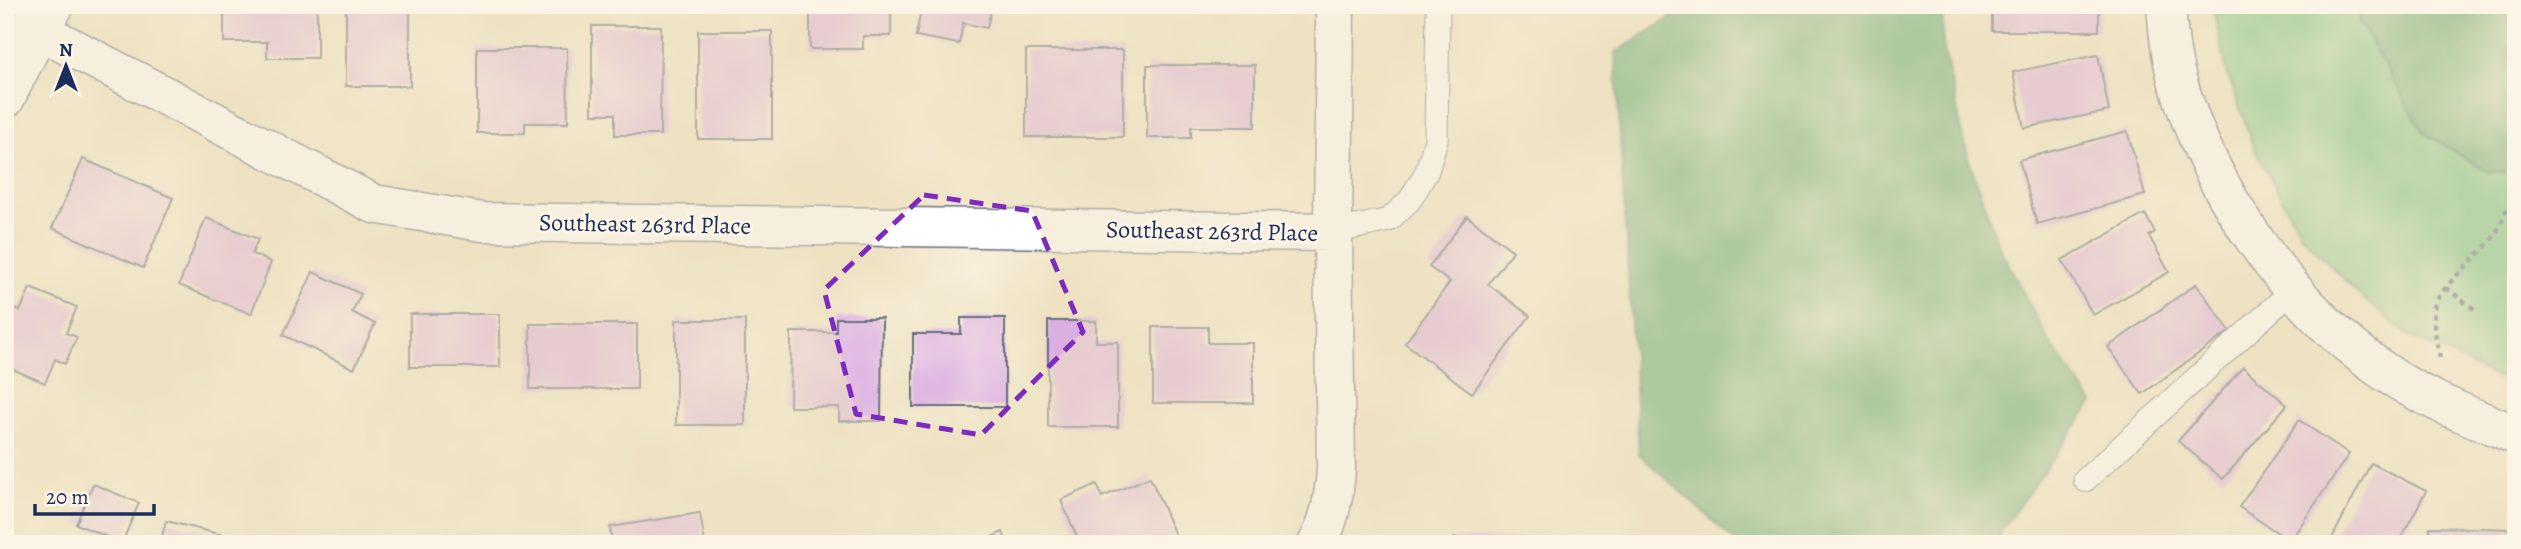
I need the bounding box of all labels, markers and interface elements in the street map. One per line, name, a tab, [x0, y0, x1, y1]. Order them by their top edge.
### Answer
north arrow	[32, 32, 102, 102]
text: N	[59, 37, 73, 63]
street label: Southeast 263rd Place	[539, 206, 751, 242]
street label: Southeast 263rd Place	[1106, 213, 1318, 249]
scale bar	[35, 472, 154, 516]
text: 20 m	[46, 483, 89, 511]

